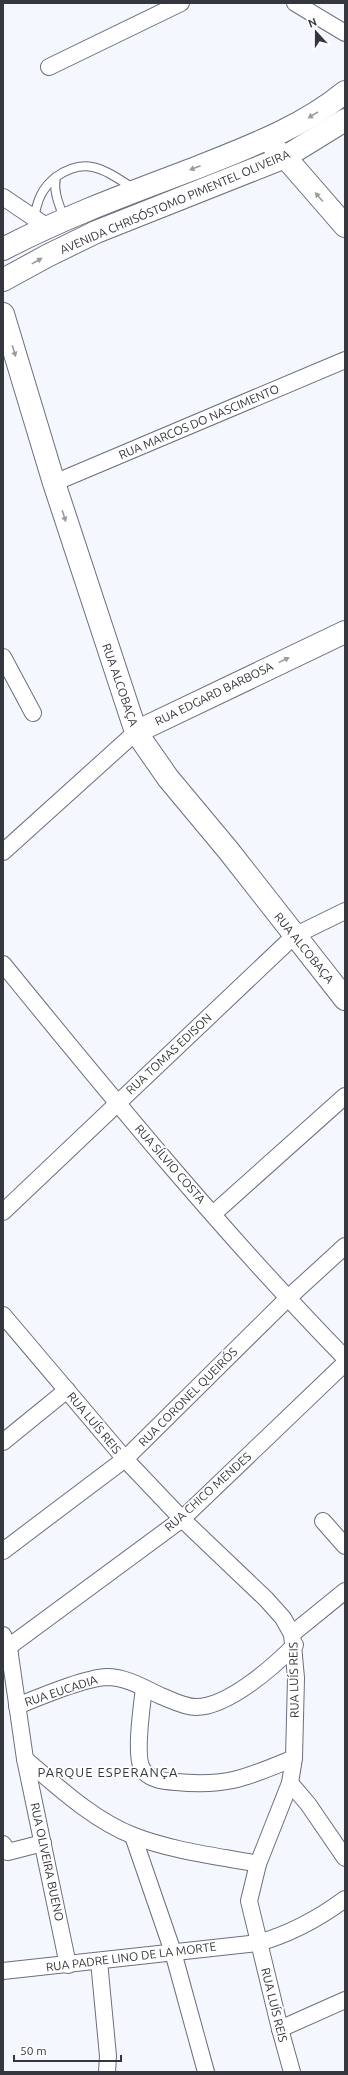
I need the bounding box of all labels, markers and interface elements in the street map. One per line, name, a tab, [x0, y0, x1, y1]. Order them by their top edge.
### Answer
north arrow	[296, 12, 336, 52]
text: N	[306, 16, 318, 30]
one-way arrow	[307, 111, 319, 118]
street label: AVENIDA CHRISÓSTOMO PIMENTEL OLIVEIRA	[58, 147, 292, 256]
one-way arrow	[188, 166, 200, 172]
one-way arrow	[315, 191, 324, 202]
one-way arrow	[31, 258, 43, 265]
one-way arrow	[11, 345, 17, 357]
street label: RUA MARCOS DO NASCIMENTO	[117, 382, 281, 461]
one-way arrow	[61, 510, 67, 522]
street label: RUA ALCOBAÇA	[100, 642, 141, 728]
one-way arrow	[279, 657, 290, 663]
street label: RUA EDGARD BARBOSA	[153, 659, 275, 728]
street label: RUA ALCOBAÇA	[272, 910, 337, 986]
street label: RUA TOMAS EDISON	[123, 1011, 214, 1097]
street label: RUA SÍLVIO COSTA	[133, 1122, 208, 1206]
street label: RUA CORONEL QUEIRÓS	[136, 1345, 240, 1449]
street label: RUA LUÍS REIS	[65, 1389, 124, 1456]
street label: RUA CHICO MENDES	[162, 1449, 253, 1534]
street label: RUA LUÍS REIS	[286, 1642, 301, 1718]
street label: RUA EUCADIA	[23, 1673, 99, 1708]
district label: PARQUE ESPERANÇA	[37, 1765, 179, 1780]
street label: RUA OLIVEIRA BUENO	[29, 1801, 66, 1922]
street label: RUA PADRE LINO DE LA MORTE	[45, 1940, 217, 1973]
street label: RUA LUÍS REIS	[259, 1966, 290, 2043]
scale bar	[14, 2037, 121, 2063]
text: 50 m	[20, 2044, 47, 2057]

